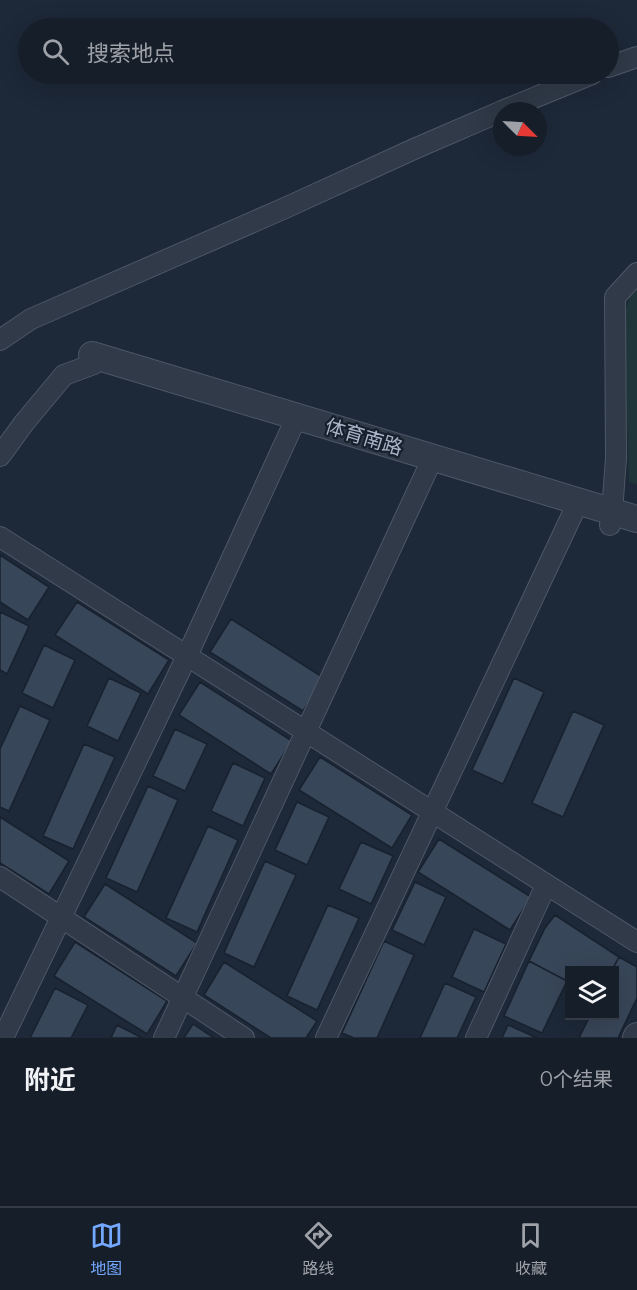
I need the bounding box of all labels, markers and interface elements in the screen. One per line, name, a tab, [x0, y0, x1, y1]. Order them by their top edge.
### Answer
search box	[18, 18, 619, 84]
icon: search	[39, 35, 72, 68]
text: 搜索地点	[87, 40, 175, 67]
north arrow	[493, 102, 547, 156]
street label: 体育南路	[322, 414, 406, 460]
map controls	[565, 966, 619, 1020]
button: layers	[565, 966, 619, 1020]
text: 附近	[24, 1064, 76, 1096]
text: 0个结果	[540, 1067, 613, 1091]
tab: 地图	[90, 1219, 123, 1279]
tab: 路线	[302, 1219, 335, 1279]
tab: 收藏	[514, 1219, 547, 1279]

